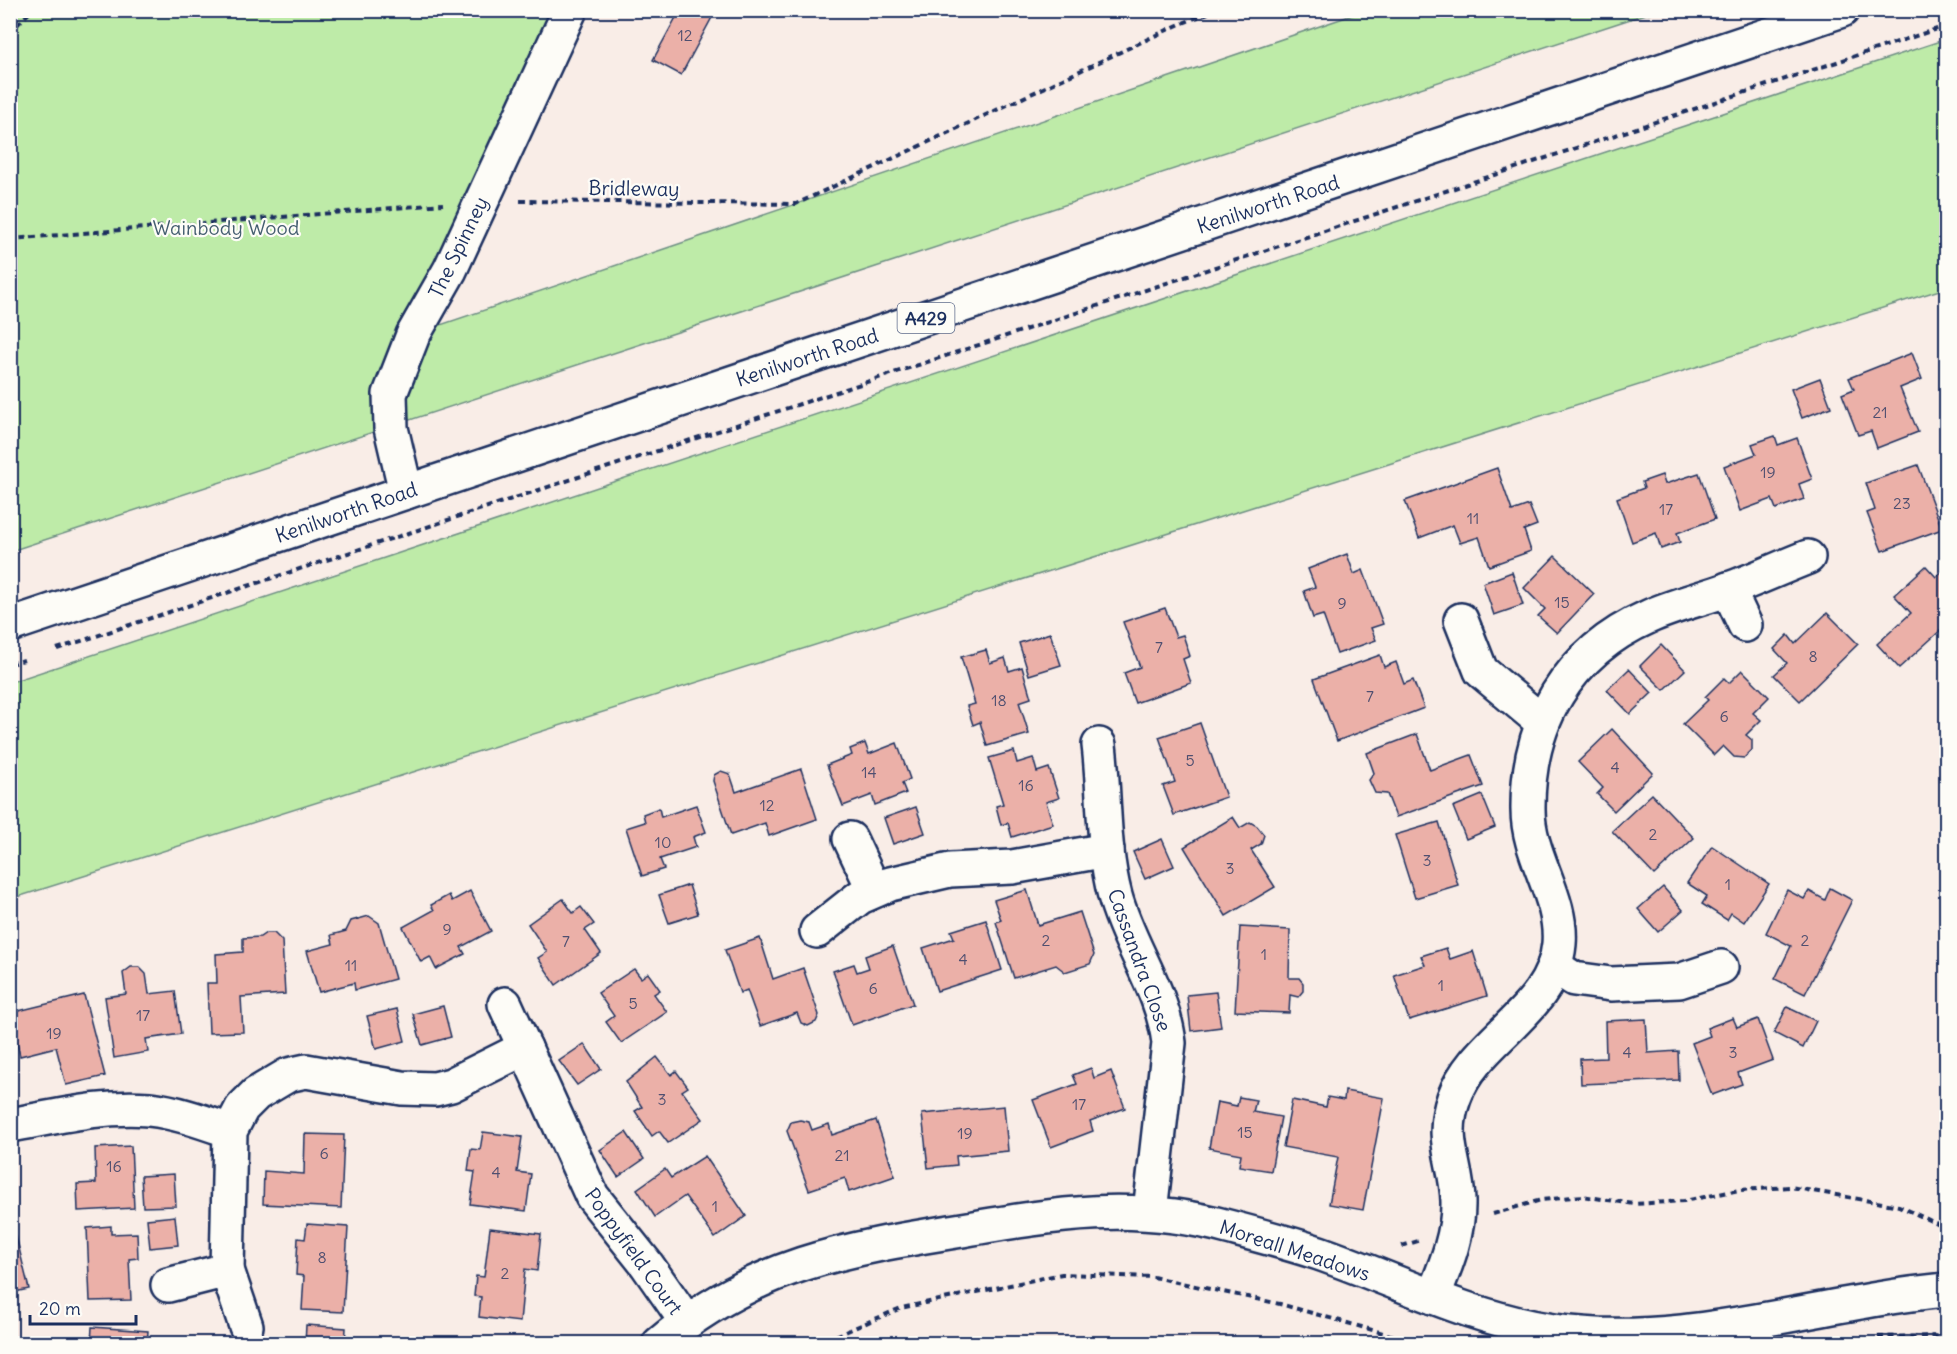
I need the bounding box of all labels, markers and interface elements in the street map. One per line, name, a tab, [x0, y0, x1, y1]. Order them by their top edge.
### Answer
house number: 12	[677, 25, 693, 45]
street label: Kenilworth Road	[1194, 169, 1343, 239]
street label: Bridleway	[588, 175, 680, 201]
street label: The Spinney	[423, 192, 493, 302]
park label: Wainbody Wood	[153, 215, 300, 240]
road number: A429	[898, 303, 954, 333]
street label: Kenilworth Road	[733, 322, 882, 392]
house number: 21	[1872, 402, 1888, 422]
house number: 19	[1760, 462, 1776, 482]
street label: Kenilworth Road	[272, 476, 420, 548]
house number: 23	[1893, 493, 1911, 513]
house number: 17	[1659, 499, 1673, 519]
house number: 11	[1467, 508, 1479, 528]
house number: 15	[1554, 592, 1570, 612]
house number: 9	[1337, 593, 1347, 613]
house number: 7	[1155, 637, 1163, 657]
house number: 8	[1808, 646, 1818, 666]
house number: 7	[1366, 686, 1374, 706]
house number: 18	[991, 690, 1007, 710]
house number: 6	[1719, 706, 1729, 726]
house number: 5	[1185, 750, 1195, 770]
house number: 4	[1610, 757, 1620, 777]
house number: 14	[861, 762, 877, 782]
house number: 16	[1018, 775, 1034, 795]
house number: 12	[759, 795, 775, 815]
house number: 2	[1649, 824, 1658, 844]
house number: 10	[655, 832, 671, 852]
house number: 3	[1422, 850, 1432, 870]
house number: 3	[1225, 858, 1235, 878]
house number: 1	[1725, 874, 1731, 894]
street label: Cassandra Close	[1103, 885, 1177, 1035]
house number: 9	[442, 919, 452, 939]
house number: 2	[1042, 930, 1051, 950]
house number: 2	[1801, 930, 1810, 950]
house number: 7	[562, 931, 570, 951]
house number: 1	[1261, 944, 1267, 964]
house number: 4	[958, 949, 968, 969]
house number: 11	[345, 955, 357, 975]
house number: 1	[1438, 975, 1444, 995]
house number: 6	[868, 978, 878, 998]
house number: 5	[628, 993, 638, 1013]
house number: 17	[136, 1005, 150, 1025]
house number: 19	[46, 1023, 62, 1043]
house number: 4	[1622, 1042, 1632, 1062]
house number: 3	[1728, 1042, 1738, 1062]
house number: 3	[657, 1089, 667, 1109]
house number: 17	[1072, 1094, 1086, 1114]
house number: 15	[1237, 1122, 1253, 1142]
house number: 19	[957, 1123, 973, 1143]
house number: 6	[319, 1143, 329, 1163]
house number: 21	[834, 1145, 850, 1165]
house number: 16	[106, 1156, 122, 1176]
house number: 4	[491, 1162, 501, 1182]
street label: Poppyfield Court	[580, 1183, 689, 1319]
house number: 1	[712, 1196, 718, 1216]
street label: Moreall Meadows	[1217, 1214, 1373, 1286]
house number: 8	[317, 1247, 327, 1267]
house number: 2	[501, 1263, 510, 1283]
scale bar	[30, 1288, 136, 1326]
text: 20 m	[39, 1297, 81, 1320]

